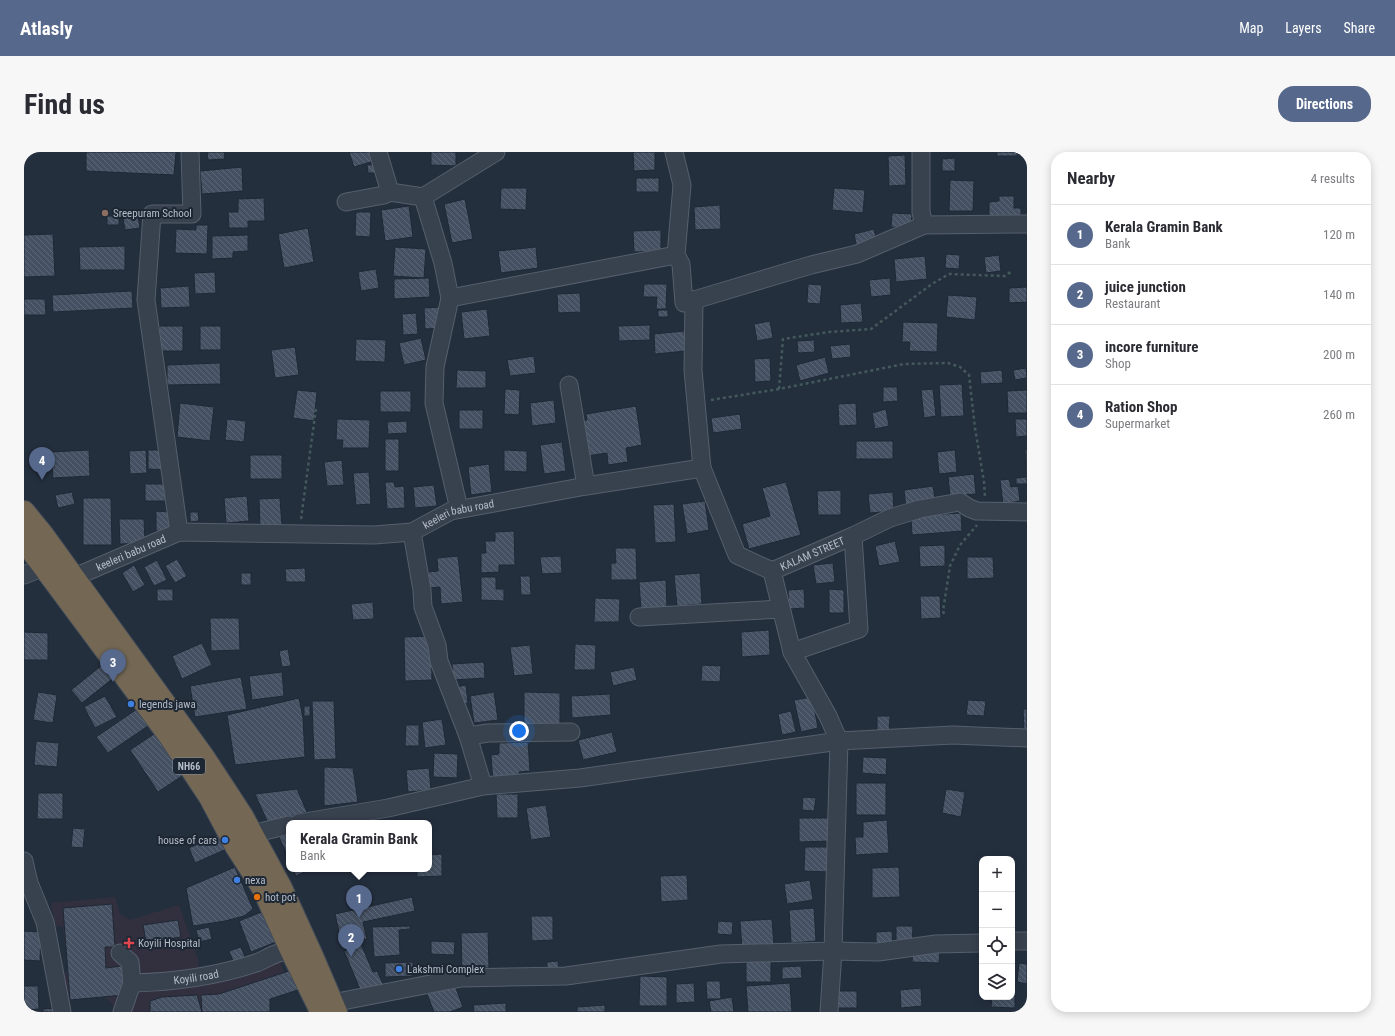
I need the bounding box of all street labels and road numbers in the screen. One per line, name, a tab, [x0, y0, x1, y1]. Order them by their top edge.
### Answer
street label: keeleri babu road	[420, 497, 495, 531]
street label: keeleri babu road	[94, 532, 168, 573]
street label: KALAM STREET	[778, 534, 847, 573]
road number: NH66	[173, 758, 205, 774]
street label: Koyili road	[173, 967, 220, 987]

